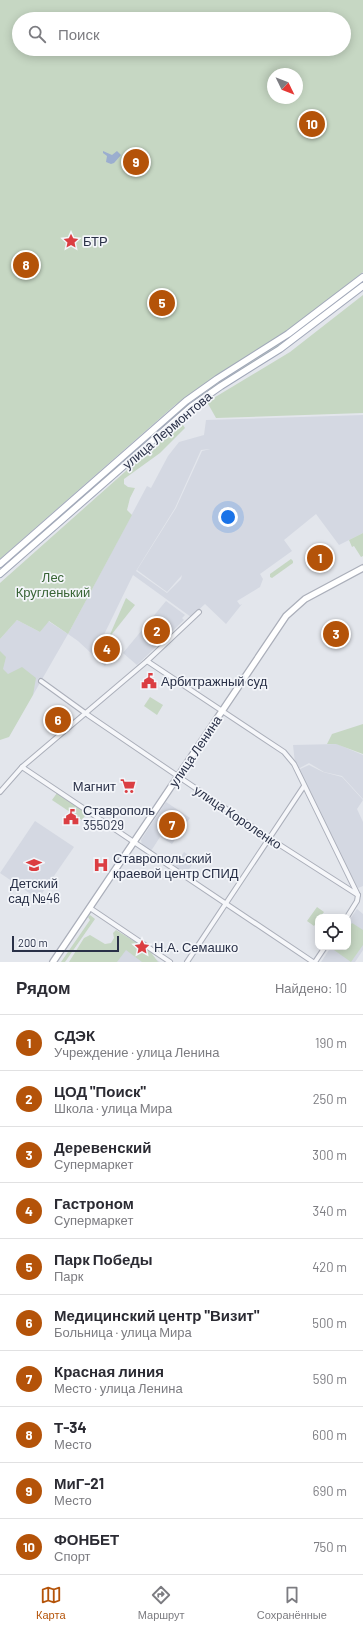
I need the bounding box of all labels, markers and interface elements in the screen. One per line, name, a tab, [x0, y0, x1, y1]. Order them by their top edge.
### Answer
search box	[12, 12, 351, 56]
icon: search	[26, 23, 48, 45]
text: Поиск	[58, 25, 100, 43]
north arrow	[267, 68, 303, 104]
pin: 10	[299, 109, 325, 139]
pin: 9	[123, 147, 149, 177]
place icon: БТР	[62, 232, 80, 250]
place label: БТР	[83, 233, 108, 249]
pin: 8	[13, 250, 39, 280]
pin: 5	[149, 288, 175, 318]
street label: улица Лермонтова	[119, 387, 216, 472]
your location	[218, 507, 238, 527]
pin: 1	[307, 543, 333, 573]
park label: Лес Кругленький	[16, 569, 90, 600]
pin: 2	[144, 616, 170, 646]
pin: 3	[323, 619, 349, 649]
pin: 4	[94, 634, 120, 664]
public building icon: Арбитражный суд	[140, 672, 158, 690]
place label: Арбитражный суд	[161, 673, 268, 689]
pin: 6	[45, 705, 71, 735]
street label: улица Ленина	[165, 712, 225, 790]
supermarket icon: Магнит	[119, 777, 137, 795]
place label: Магнит	[73, 778, 116, 794]
street label: улица Короленко	[191, 782, 285, 852]
place label: Ставрополь 355029	[83, 802, 155, 833]
public building icon: Ставрополь 355029	[62, 808, 80, 826]
pin: 7	[159, 810, 185, 840]
place label: Ставропольский краевой центр СПИД	[113, 850, 239, 881]
school or university icon: Детский сад №46	[25, 856, 43, 874]
hospital icon: Ставропольский краевой центр СПИД	[92, 856, 110, 874]
place label: Детский сад №46	[8, 875, 60, 906]
map controls	[315, 914, 351, 950]
button: locate	[315, 914, 351, 950]
scale bar	[12, 934, 119, 953]
text: 200 m	[18, 936, 48, 949]
place icon: Н.А. Семашко	[133, 938, 151, 956]
place label: Н.А. Семашко	[154, 939, 238, 955]
text: Рядом	[16, 977, 71, 997]
text: Найдено: 10	[275, 980, 347, 996]
text: СДЭК	[54, 1026, 95, 1044]
text: 1	[27, 1035, 31, 1051]
text: 190 m	[315, 1035, 347, 1051]
text: Учреждение · улица Ленина	[54, 1044, 219, 1060]
text: ЦОД "Поиск"	[54, 1082, 146, 1100]
text: 2	[25, 1091, 33, 1107]
text: 250 m	[313, 1091, 347, 1107]
text: Школа · улица Мира	[54, 1100, 172, 1116]
text: Деревенский	[54, 1138, 151, 1156]
text: 3	[25, 1147, 33, 1163]
text: 300 m	[312, 1147, 347, 1163]
text: Супермаркет	[54, 1156, 133, 1172]
text: Гастроном	[54, 1194, 134, 1212]
text: 4	[25, 1203, 33, 1219]
text: 340 m	[312, 1203, 347, 1219]
text: Супермаркет	[54, 1212, 133, 1228]
text: Парк Победы	[54, 1250, 153, 1268]
text: 5	[25, 1259, 33, 1275]
text: 420 m	[312, 1259, 347, 1275]
text: Парк	[54, 1268, 84, 1284]
text: Медицинский центр "Визит"	[54, 1306, 259, 1324]
text: 6	[26, 1315, 32, 1331]
text: 500 m	[312, 1315, 347, 1331]
text: Больница · улица Мира	[54, 1324, 192, 1340]
text: Красная линия	[54, 1362, 164, 1380]
text: 7	[26, 1371, 32, 1387]
text: 590 m	[313, 1371, 347, 1387]
text: Место · улица Ленина	[54, 1380, 183, 1396]
text: Т-34	[54, 1418, 86, 1436]
text: 8	[25, 1427, 33, 1443]
text: 600 m	[312, 1427, 347, 1443]
text: Место	[54, 1436, 92, 1452]
text: МиГ-21	[54, 1474, 104, 1492]
text: 9	[26, 1483, 32, 1499]
text: 690 m	[313, 1483, 347, 1499]
text: Место	[54, 1492, 92, 1508]
text: ФОНБЕТ	[54, 1530, 119, 1548]
text: 10	[23, 1539, 35, 1555]
text: 750 m	[313, 1539, 347, 1555]
text: Спорт	[54, 1548, 91, 1564]
tab: Карта	[36, 1584, 66, 1621]
tab: Маршрут	[138, 1584, 185, 1621]
tab: Сохранённые	[257, 1584, 327, 1621]

